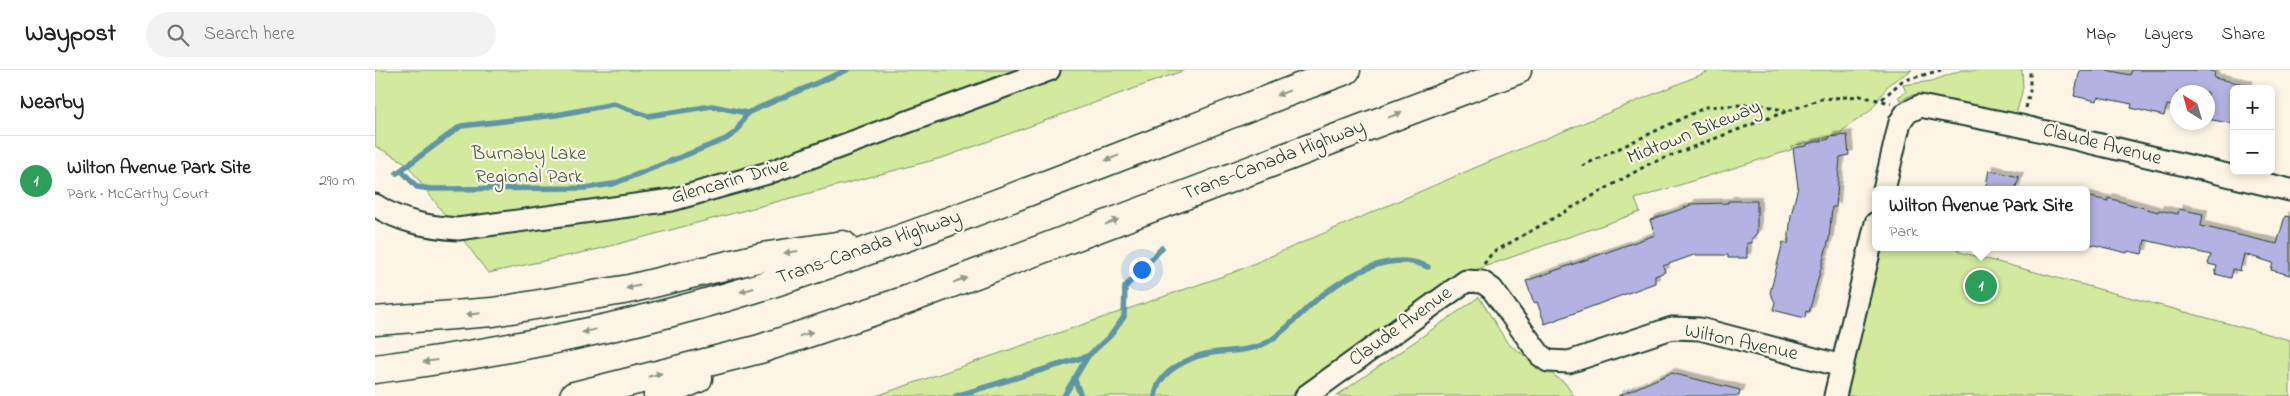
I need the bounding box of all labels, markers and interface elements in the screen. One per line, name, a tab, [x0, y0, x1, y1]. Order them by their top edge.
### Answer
search box	[146, 12, 496, 57]
text: Waypost	[25, 17, 116, 52]
icon: search	[164, 21, 192, 49]
text: Search here	[204, 21, 295, 48]
text: Map	[2086, 22, 2116, 48]
text: Layers	[2144, 22, 2194, 48]
text: Share	[2222, 22, 2265, 48]
north arrow	[2170, 85, 2215, 130]
map controls	[2230, 85, 2275, 175]
button: +	[2230, 85, 2275, 130]
text: Nearby	[20, 88, 84, 118]
one-way arrow	[1276, 90, 1291, 97]
street label: Midtown Bikeway	[1623, 93, 1765, 173]
one-way arrow	[1387, 111, 1402, 118]
street label: Trans-Canada Highway	[1179, 113, 1370, 210]
street label: Claude Avenue	[2040, 116, 2164, 174]
button: −	[2230, 130, 2275, 175]
park label: Burnaby Lake Regional Park	[471, 140, 586, 193]
street label: Glencarin Drive	[668, 151, 792, 213]
text: Wilton Avenue Park Site	[67, 155, 251, 182]
one-way arrow	[1105, 155, 1120, 162]
text: 1	[33, 169, 39, 193]
text: 290 m	[319, 169, 355, 193]
text: Park · McCarthy Court	[67, 182, 209, 206]
popup	[1872, 186, 2090, 251]
text: Wilton Avenue Park Site	[1889, 193, 2073, 220]
street label: Trans-Canada Highway	[773, 203, 966, 294]
one-way arrow	[1104, 218, 1119, 225]
text: Park	[1889, 220, 1918, 244]
one-way arrow	[783, 249, 799, 257]
your location	[1129, 257, 1155, 283]
pin: 1	[1965, 267, 1997, 305]
one-way arrow	[952, 276, 967, 283]
street label: Claude Avenue	[1343, 280, 1459, 374]
one-way arrow	[624, 284, 640, 292]
one-way arrow	[739, 287, 754, 295]
one-way arrow	[464, 310, 480, 318]
street label: Wilton Avenue	[1682, 317, 1800, 369]
one-way arrow	[582, 327, 597, 335]
one-way arrow	[799, 329, 814, 337]
one-way arrow	[422, 358, 438, 366]
one-way arrow	[648, 371, 663, 379]

